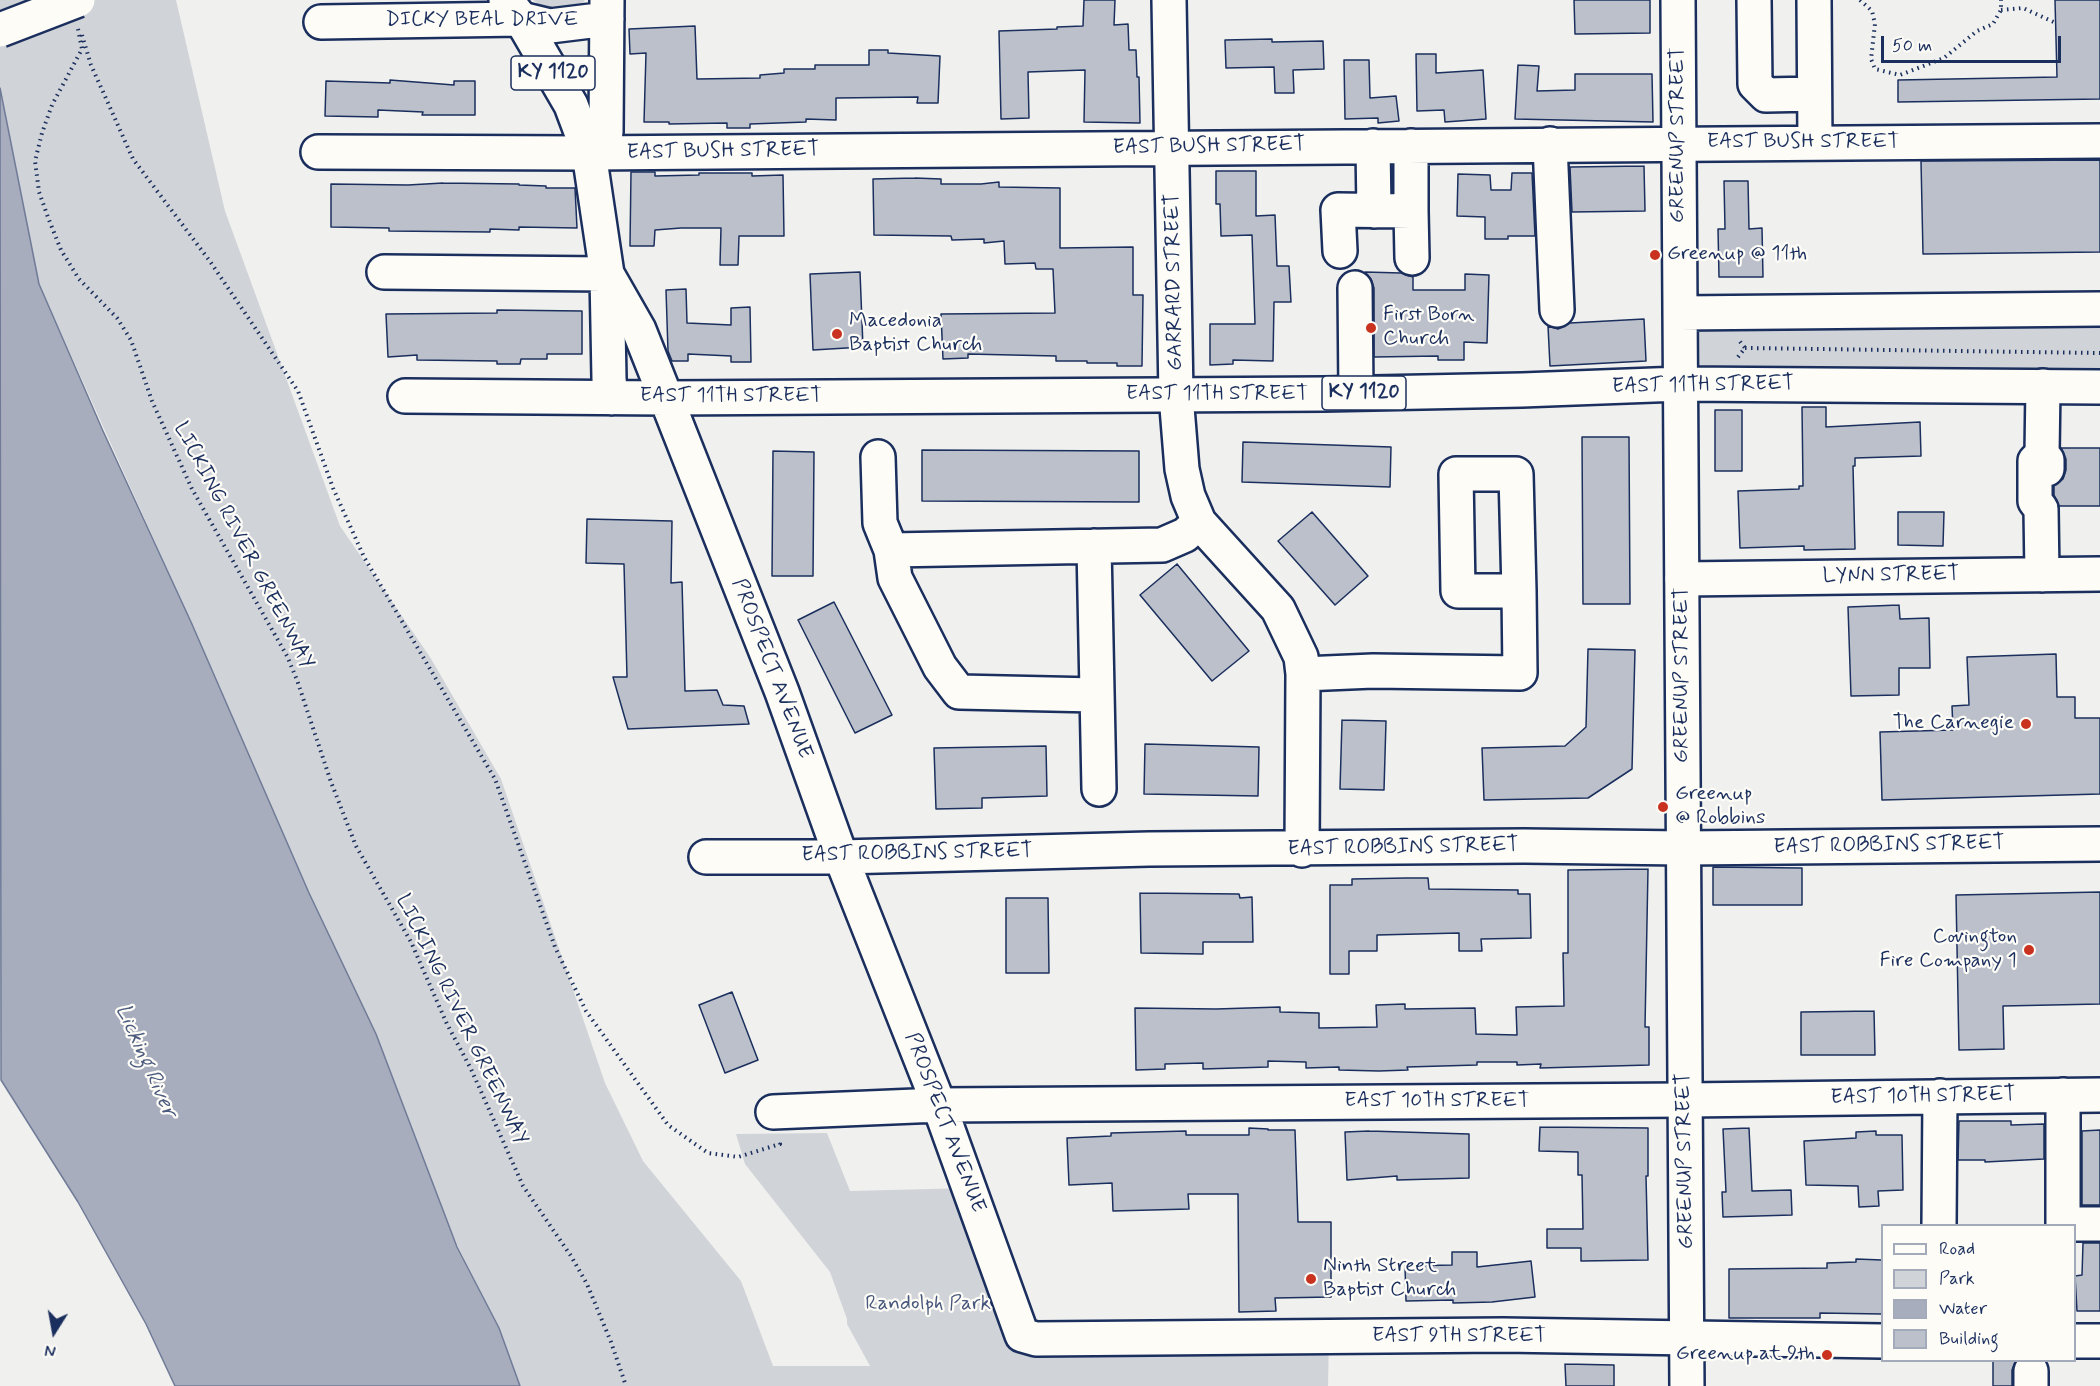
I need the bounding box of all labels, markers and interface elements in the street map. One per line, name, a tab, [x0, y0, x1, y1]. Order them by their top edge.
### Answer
street label: DICKY BEAL DRIVE	[386, 8, 578, 34]
scale bar	[1884, 24, 2064, 62]
text: 50 m	[1892, 34, 1932, 58]
street label: GREENUP STREET	[1666, 47, 1692, 223]
road number: KY 1120	[511, 56, 595, 90]
street label: EAST BUSH STREET	[1707, 130, 1899, 156]
street label: EAST BUSH STREET	[1112, 133, 1306, 161]
street label: EAST BUSH STREET	[626, 138, 820, 166]
street label: GARRARD STREET	[1161, 193, 1189, 371]
place label: Greenup @ 11th	[1667, 242, 1807, 268]
marker: Greenup @ 11th	[1648, 248, 1662, 262]
place label: First Born Church	[1383, 303, 1474, 353]
place label: Macedonia Baptist Church	[849, 309, 982, 359]
marker: First Born Church	[1364, 321, 1378, 335]
marker: Macedonia Baptist Church	[830, 327, 844, 341]
street label: EAST 11TH STREET	[1612, 372, 1794, 400]
road number: KY 1120	[1322, 376, 1406, 410]
street label: EAST 11TH STREET	[1126, 382, 1308, 408]
street label: EAST 11TH STREET	[640, 384, 822, 410]
street label: LICKING RIVER GREENWAY	[167, 418, 319, 674]
street label: LYNN STREET	[1822, 562, 1960, 590]
street label: PROSPECT AVENUE	[725, 575, 817, 763]
street label: GREENUP STREET	[1670, 587, 1696, 763]
place label: The Carnegie	[1892, 711, 2014, 737]
marker: The Carnegie	[2019, 717, 2033, 731]
place label: Greenup @ Robbins	[1675, 782, 1765, 832]
marker: Greenup @ Robbins	[1656, 800, 1670, 814]
street label: EAST ROBBINS STREET	[1773, 831, 2005, 861]
street label: EAST ROBBINS STREET	[1287, 833, 1519, 863]
street label: EAST ROBBINS STREET	[801, 839, 1033, 869]
street label: LICKING RIVER GREENWAY	[389, 890, 533, 1150]
place label: Covington Fire Company 1	[1880, 925, 2017, 975]
marker: Covington Fire Company 1	[2022, 943, 2036, 957]
water label: Licking River	[108, 1000, 182, 1122]
street label: PROSPECT AVENUE	[898, 1029, 990, 1217]
street label: GREENUP STREET	[1672, 1073, 1700, 1249]
street label: EAST 10TH STREET	[1830, 1083, 2016, 1111]
street label: EAST 10TH STREET	[1344, 1089, 1530, 1115]
legend	[1881, 1224, 2076, 1362]
text: Road	[1939, 1237, 1975, 1261]
place label: Ninth Street Baptist Church	[1323, 1254, 1456, 1304]
text: Park	[1939, 1267, 1975, 1291]
marker: Ninth Street Baptist Church	[1304, 1272, 1318, 1286]
park label: Randolph Park	[865, 1292, 991, 1318]
text: Water	[1939, 1297, 1987, 1321]
north arrow	[24, 1302, 84, 1362]
street label: EAST 9TH STREET	[1372, 1324, 1546, 1350]
text: Building	[1939, 1327, 1999, 1351]
text: N	[43, 1339, 58, 1361]
place label: Greenup at 9th	[1676, 1342, 1815, 1368]
marker: Greenup at 9th	[1820, 1348, 1834, 1362]

